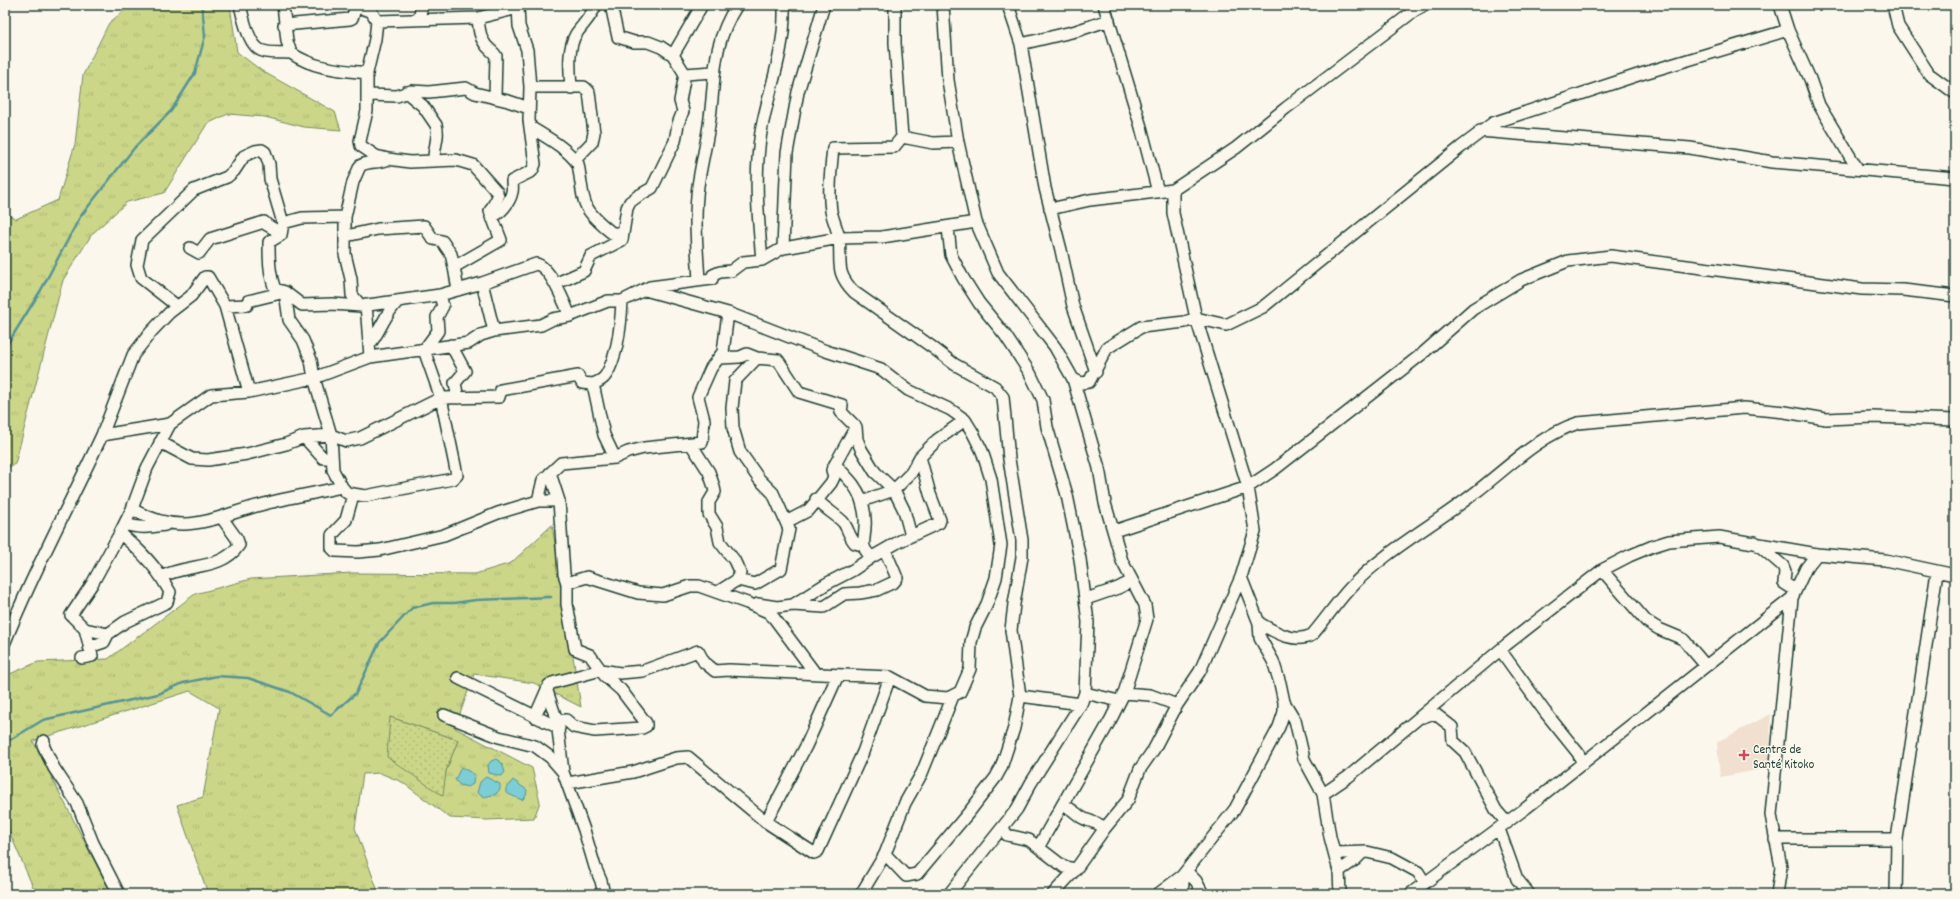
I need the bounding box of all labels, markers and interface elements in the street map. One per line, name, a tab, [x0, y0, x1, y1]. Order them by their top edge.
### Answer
place label: Centre de Santé Kitoko	[1753, 741, 1815, 775]
marker: Centre de Santé Kitoko	[1738, 749, 1750, 761]

